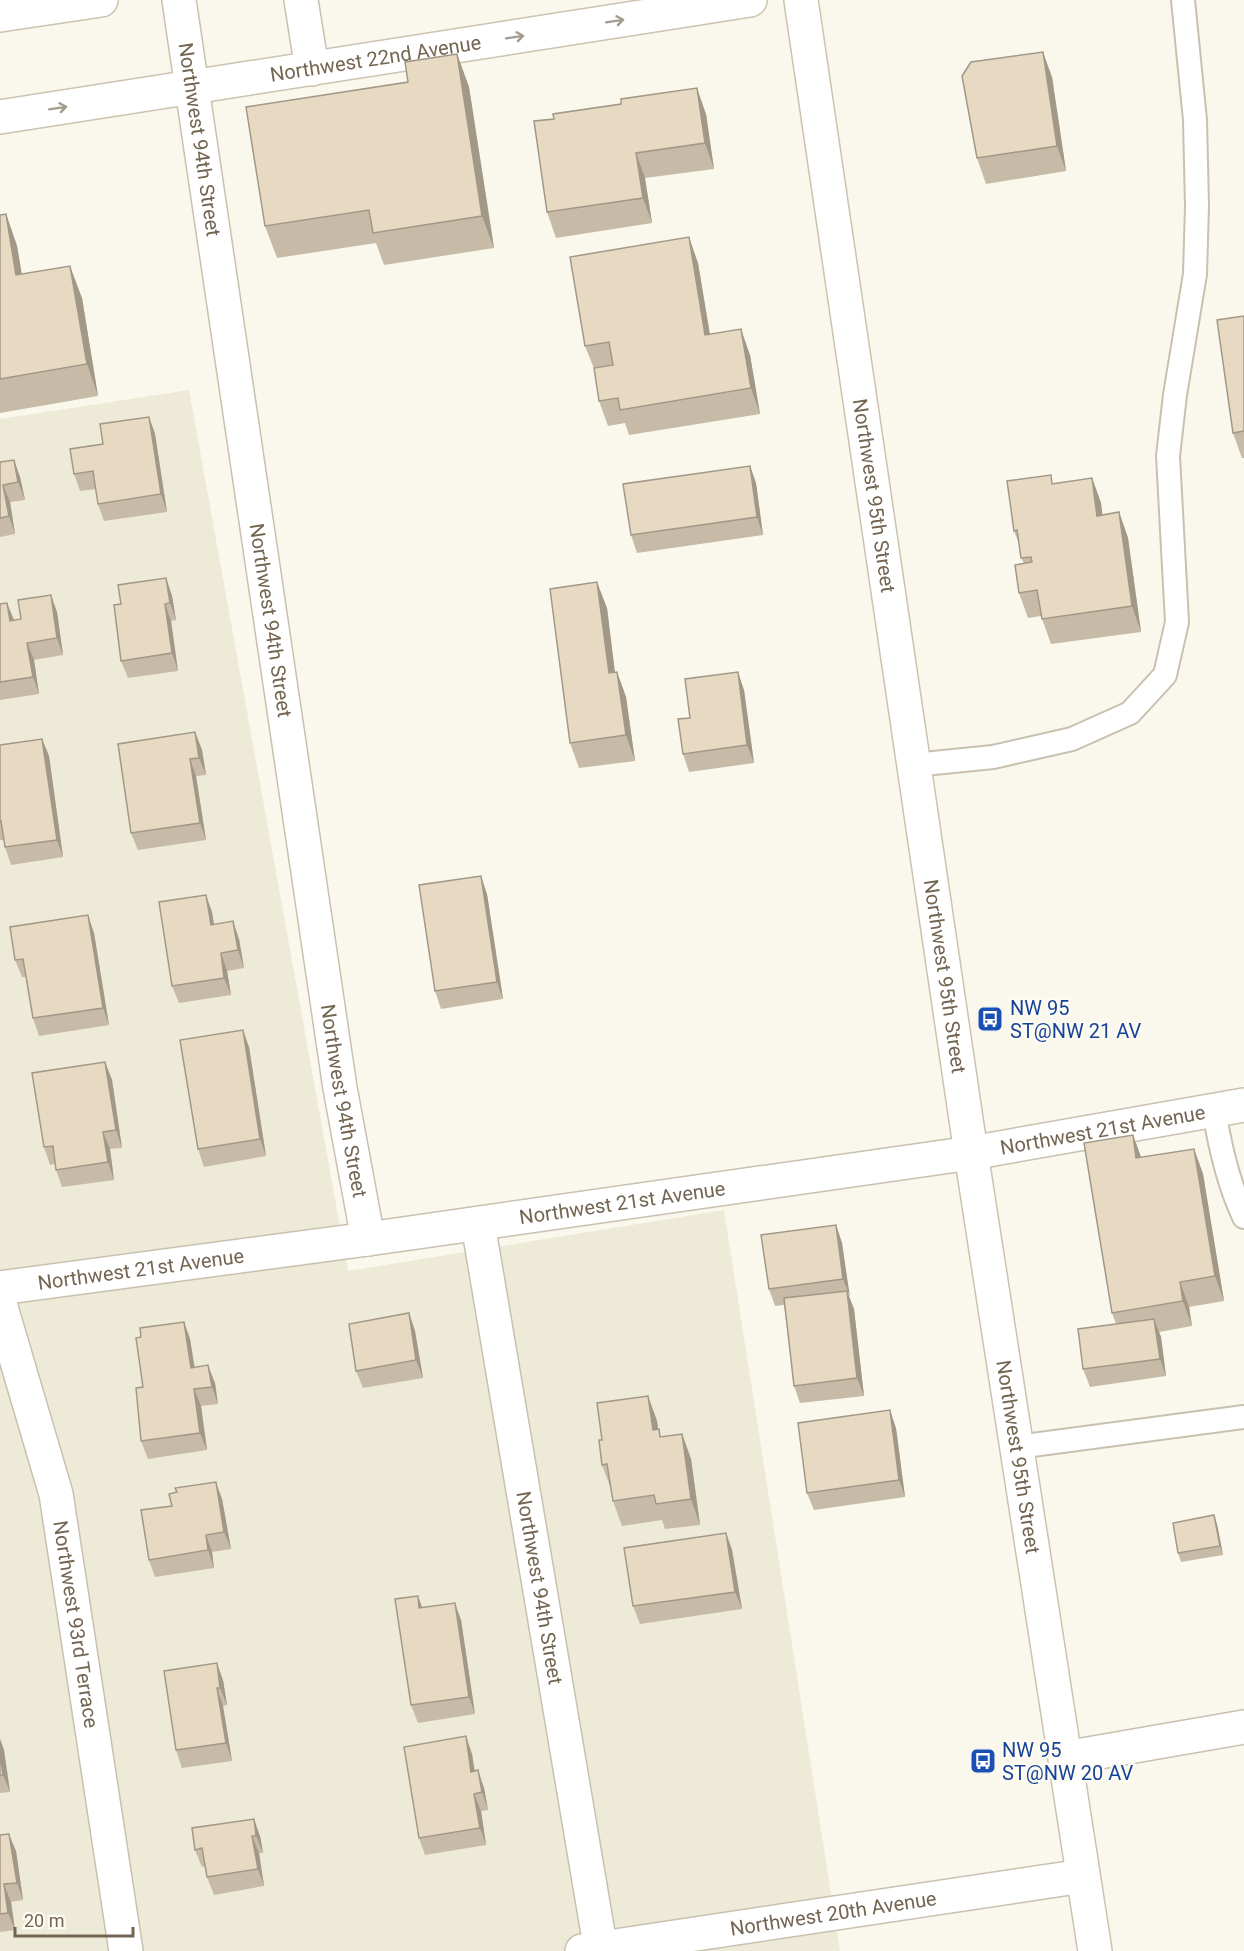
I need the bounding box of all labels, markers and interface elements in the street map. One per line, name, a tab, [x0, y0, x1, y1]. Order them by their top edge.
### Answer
one-way arrow	[605, 16, 625, 27]
street label: Northwest 22nd Avenue	[268, 30, 483, 87]
one-way arrow	[505, 31, 525, 42]
street label: Northwest 94th Street	[173, 41, 226, 238]
one-way arrow	[47, 103, 67, 114]
street label: Northwest 95th Street	[848, 397, 900, 594]
street label: Northwest 94th Street	[245, 522, 297, 719]
street label: Northwest 95th Street	[919, 878, 971, 1075]
place label: NW 95 ST@NW 21 AV	[1010, 996, 1141, 1043]
street label: Northwest 94th Street	[316, 1002, 372, 1199]
bus stop icon: NW 95 ST@NW 21 AV	[975, 1004, 1005, 1034]
street label: Northwest 21st Avenue	[998, 1100, 1207, 1160]
street label: Northwest 21st Avenue	[518, 1176, 727, 1229]
street label: Northwest 21st Avenue	[36, 1244, 245, 1295]
street label: Northwest 95th Street	[991, 1358, 1045, 1555]
street label: Northwest 94th Street	[511, 1489, 568, 1686]
street label: Northwest 93rd Terrace	[48, 1519, 104, 1730]
place label: NW 95 ST@NW 20 AV	[1002, 1738, 1133, 1785]
bus stop icon: NW 95 ST@NW 20 AV	[968, 1746, 998, 1776]
street label: Northwest 20th Avenue	[728, 1886, 938, 1941]
scale bar	[15, 1900, 134, 1938]
text: 20 m	[24, 1910, 64, 1931]

